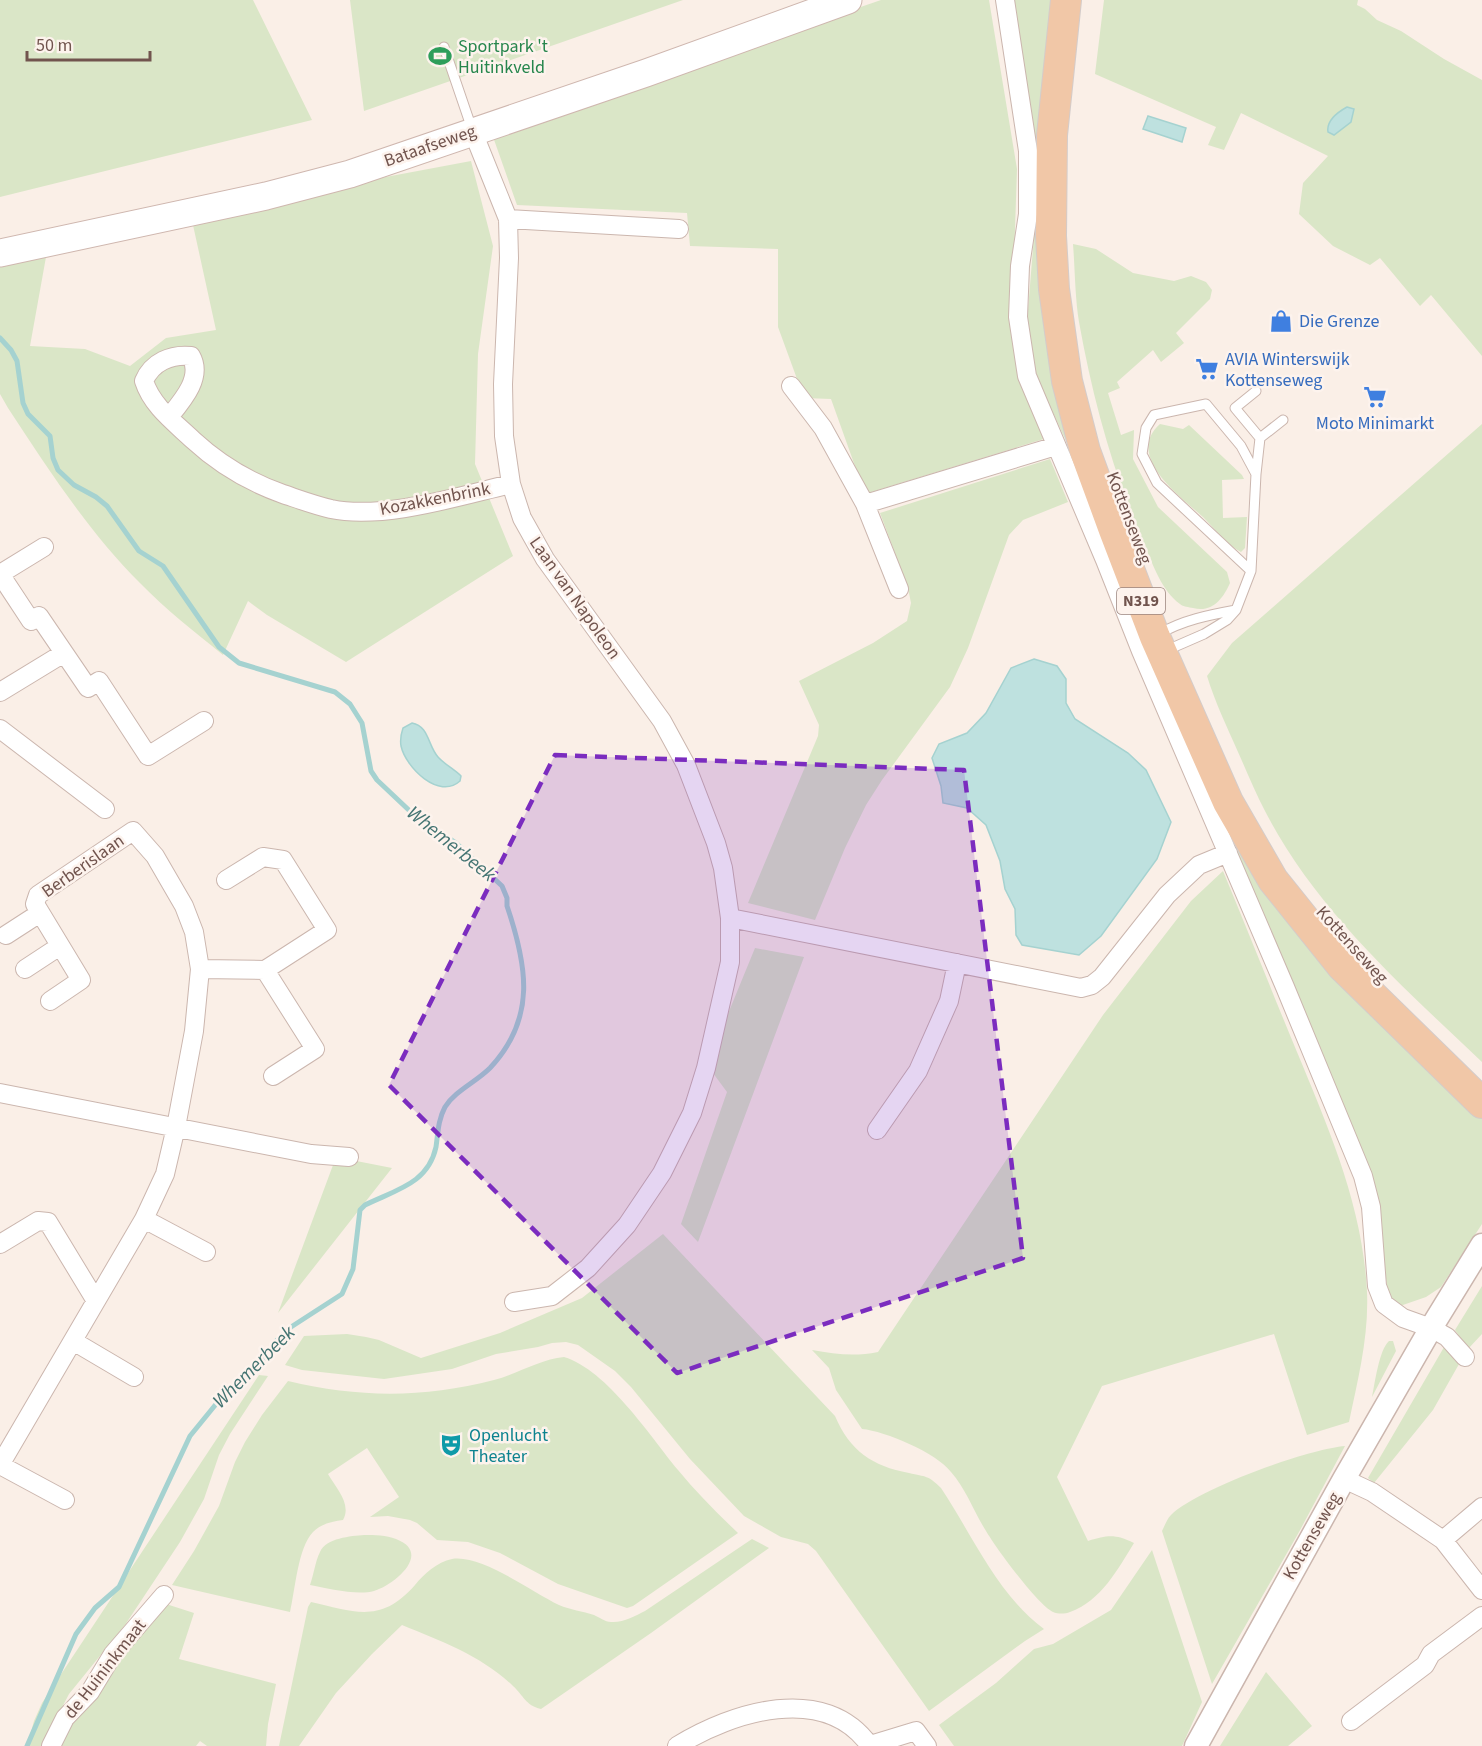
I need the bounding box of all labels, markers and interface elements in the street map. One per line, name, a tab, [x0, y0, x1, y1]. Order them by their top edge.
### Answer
scale bar	[27, 24, 150, 62]
text: 50 m	[36, 33, 72, 58]
place label: Sportpark 't Huitinkveld	[458, 34, 548, 80]
sports icon: Sportpark 't Huitinkveld	[427, 43, 453, 69]
street label: Bataafseweg	[381, 119, 479, 173]
shop icon: Die Grenze	[1268, 308, 1294, 334]
place label: Die Grenze	[1299, 309, 1379, 334]
place label: AVIA Winterswijk Kottenseweg	[1225, 347, 1350, 393]
supermarket icon: AVIA Winterswijk Kottenseweg	[1194, 356, 1220, 382]
supermarket icon: Moto Minimarkt	[1362, 384, 1388, 410]
place label: Moto Minimarkt	[1316, 411, 1434, 436]
street label: Kottenseweg	[1100, 468, 1158, 568]
street label: Kozakkenbrink	[378, 476, 492, 522]
street label: Laan van Napoleon	[523, 532, 627, 664]
road number: N319	[1117, 588, 1165, 614]
water label: Whemerbeek	[401, 799, 502, 889]
street label: Berberislaan	[37, 828, 129, 904]
street label: Kottenseweg	[1310, 900, 1394, 990]
water label: Whemerbeek	[206, 1319, 302, 1415]
place label: Openlucht Theater	[469, 1423, 548, 1469]
theatre icon: Openlucht Theater	[438, 1432, 464, 1458]
street label: Kottenseweg	[1277, 1488, 1347, 1584]
street label: de Huininkmaat	[58, 1614, 152, 1724]

